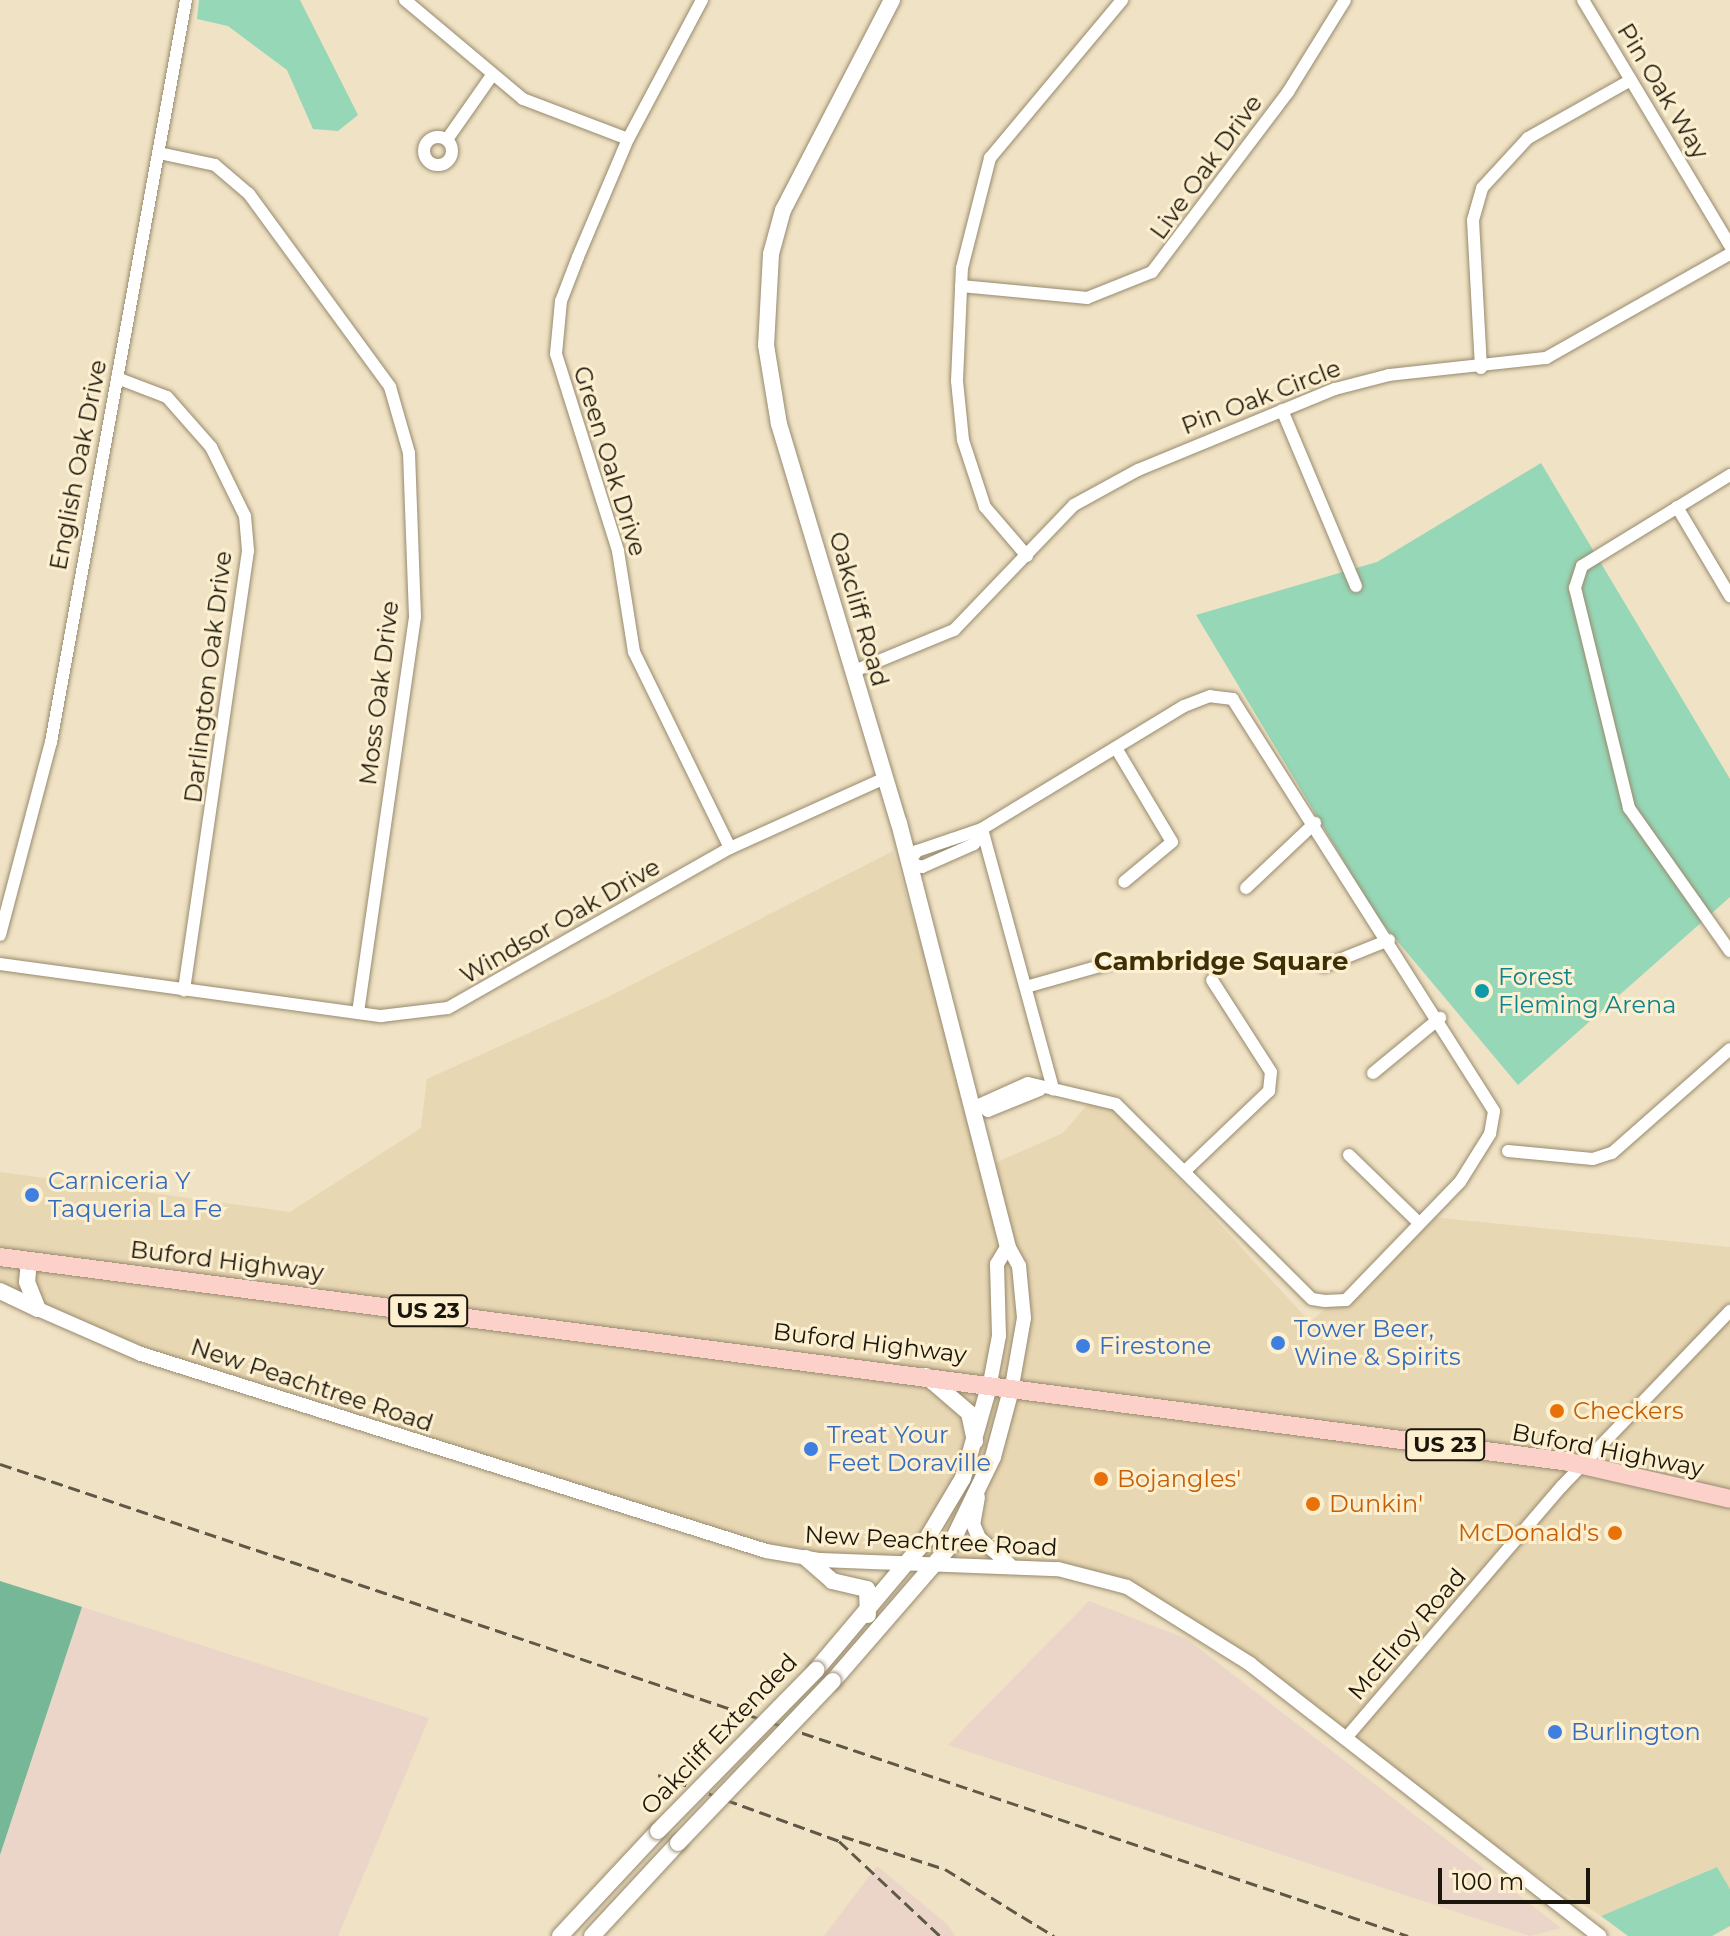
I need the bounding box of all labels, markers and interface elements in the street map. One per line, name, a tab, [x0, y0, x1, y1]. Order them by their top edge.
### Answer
street label: Pin Oak Way	[1611, 18, 1715, 164]
street label: Live Oak Drive	[1144, 89, 1268, 245]
street label: Pin Oak Circle	[1177, 353, 1345, 441]
street label: English Oak Drive	[43, 357, 113, 573]
street label: Green Oak Drive	[567, 363, 653, 559]
street label: Oakcliff Road	[823, 528, 895, 690]
street label: Darlington Oak Drive	[178, 549, 238, 805]
street label: Moss Oak Drive	[353, 599, 405, 787]
street label: Windsor Oak Drive	[455, 852, 665, 990]
district label: Cambridge Square	[1094, 946, 1348, 978]
place label: Forest Fleming Arena	[1498, 963, 1676, 1019]
marker: Forest Fleming Arena	[1473, 982, 1491, 1000]
place label: Carniceria Y Taqueria La Fe	[48, 1167, 222, 1223]
marker: Carniceria Y Taqueria La Fe	[23, 1186, 41, 1204]
street label: Buford Highway	[129, 1235, 325, 1287]
road number: US 23	[388, 1293, 468, 1329]
place label: Tower Beer, Wine & Spirits	[1294, 1315, 1461, 1371]
street label: Buford Highway	[772, 1317, 968, 1369]
street label: New Peachtree Road	[187, 1332, 437, 1438]
place label: Firestone	[1099, 1332, 1211, 1360]
marker: Tower Beer, Wine & Spirits	[1269, 1334, 1287, 1352]
marker: Firestone	[1074, 1337, 1092, 1355]
place label: Checkers	[1573, 1397, 1684, 1425]
marker: Checkers	[1548, 1402, 1566, 1420]
street label: Buford Highway	[1510, 1417, 1706, 1483]
place label: Treat Your Feet Doraville	[827, 1421, 991, 1477]
road number: US 23	[1405, 1427, 1485, 1463]
marker: Treat Your Feet Doraville	[802, 1440, 820, 1458]
place label: Bojangles'	[1117, 1465, 1241, 1493]
marker: Bojangles'	[1092, 1470, 1110, 1488]
place label: Dunkin'	[1329, 1490, 1423, 1518]
marker: Dunkin'	[1304, 1495, 1322, 1513]
place label: McDonald's	[1458, 1519, 1599, 1547]
street label: New Peachtree Road	[804, 1520, 1058, 1562]
marker: McDonald's	[1606, 1524, 1624, 1542]
street label: McElroy Road	[1342, 1562, 1472, 1706]
street label: Oakcliff Extended	[635, 1648, 803, 1820]
place label: Burlington	[1571, 1718, 1701, 1746]
marker: Burlington	[1546, 1723, 1564, 1741]
scale bar	[1442, 1852, 1594, 1902]
text: 100 m	[1452, 1867, 1524, 1896]

